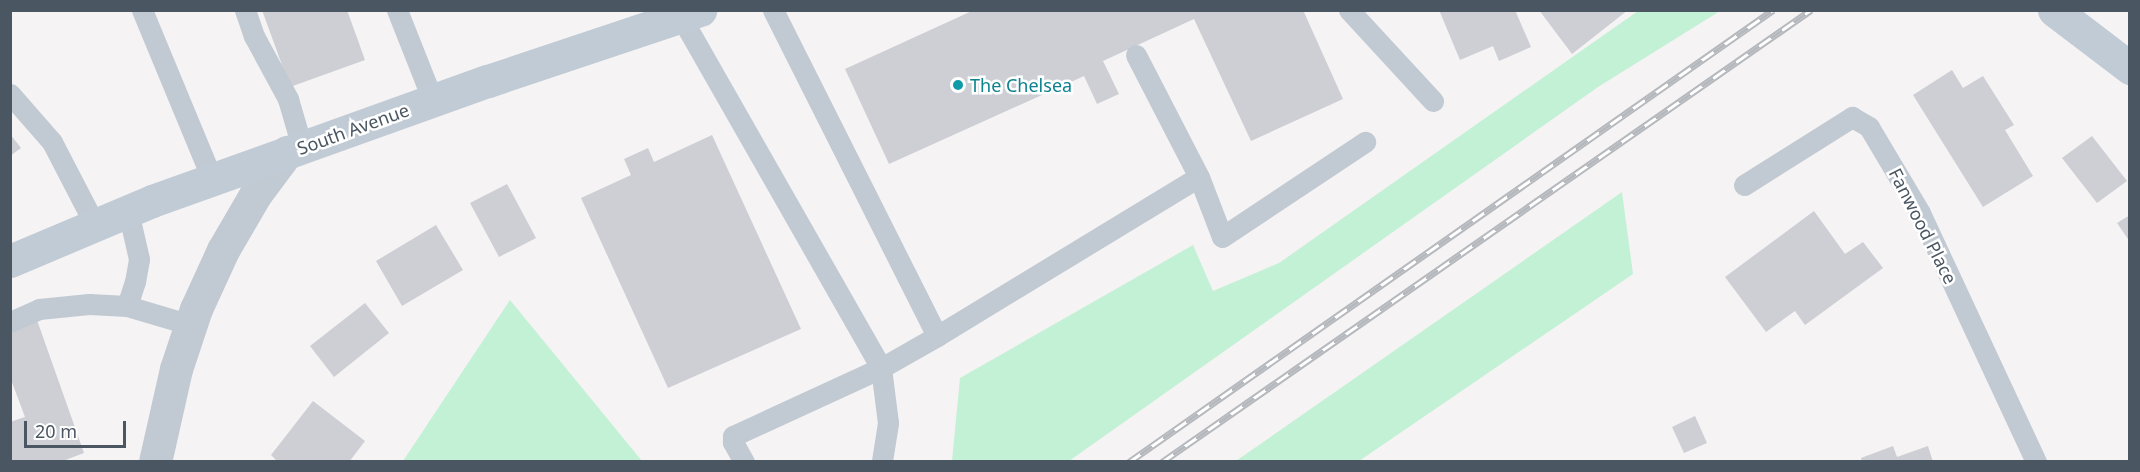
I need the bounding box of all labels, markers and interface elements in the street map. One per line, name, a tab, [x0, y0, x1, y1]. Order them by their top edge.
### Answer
place label: The Chelsea	[970, 74, 1072, 96]
marker: The Chelsea	[951, 78, 965, 92]
street label: South Avenue	[294, 99, 412, 159]
street label: Fanwood Place	[1885, 165, 1961, 287]
scale bar	[27, 409, 129, 447]
text: 20 m	[35, 419, 77, 443]

